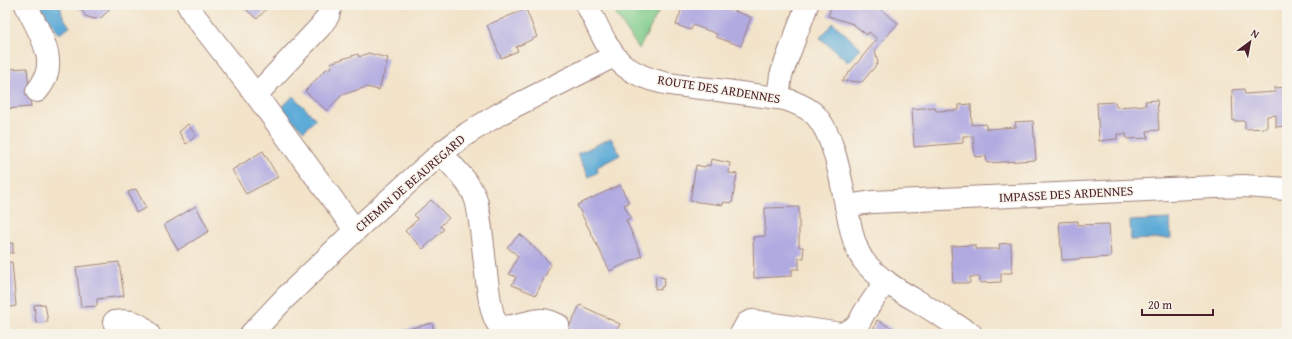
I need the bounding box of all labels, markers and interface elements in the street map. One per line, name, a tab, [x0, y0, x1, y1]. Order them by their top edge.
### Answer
north arrow	[1230, 22, 1270, 62]
text: N	[1248, 25, 1263, 43]
street label: ROUTE DES ARDENNES	[656, 70, 782, 108]
street label: CHEMIN DE BEAUREGARD	[351, 130, 469, 236]
street label: IMPASSE DES ARDENNES	[998, 181, 1134, 207]
scale bar	[1142, 291, 1213, 317]
text: 20 m	[1148, 296, 1172, 313]

